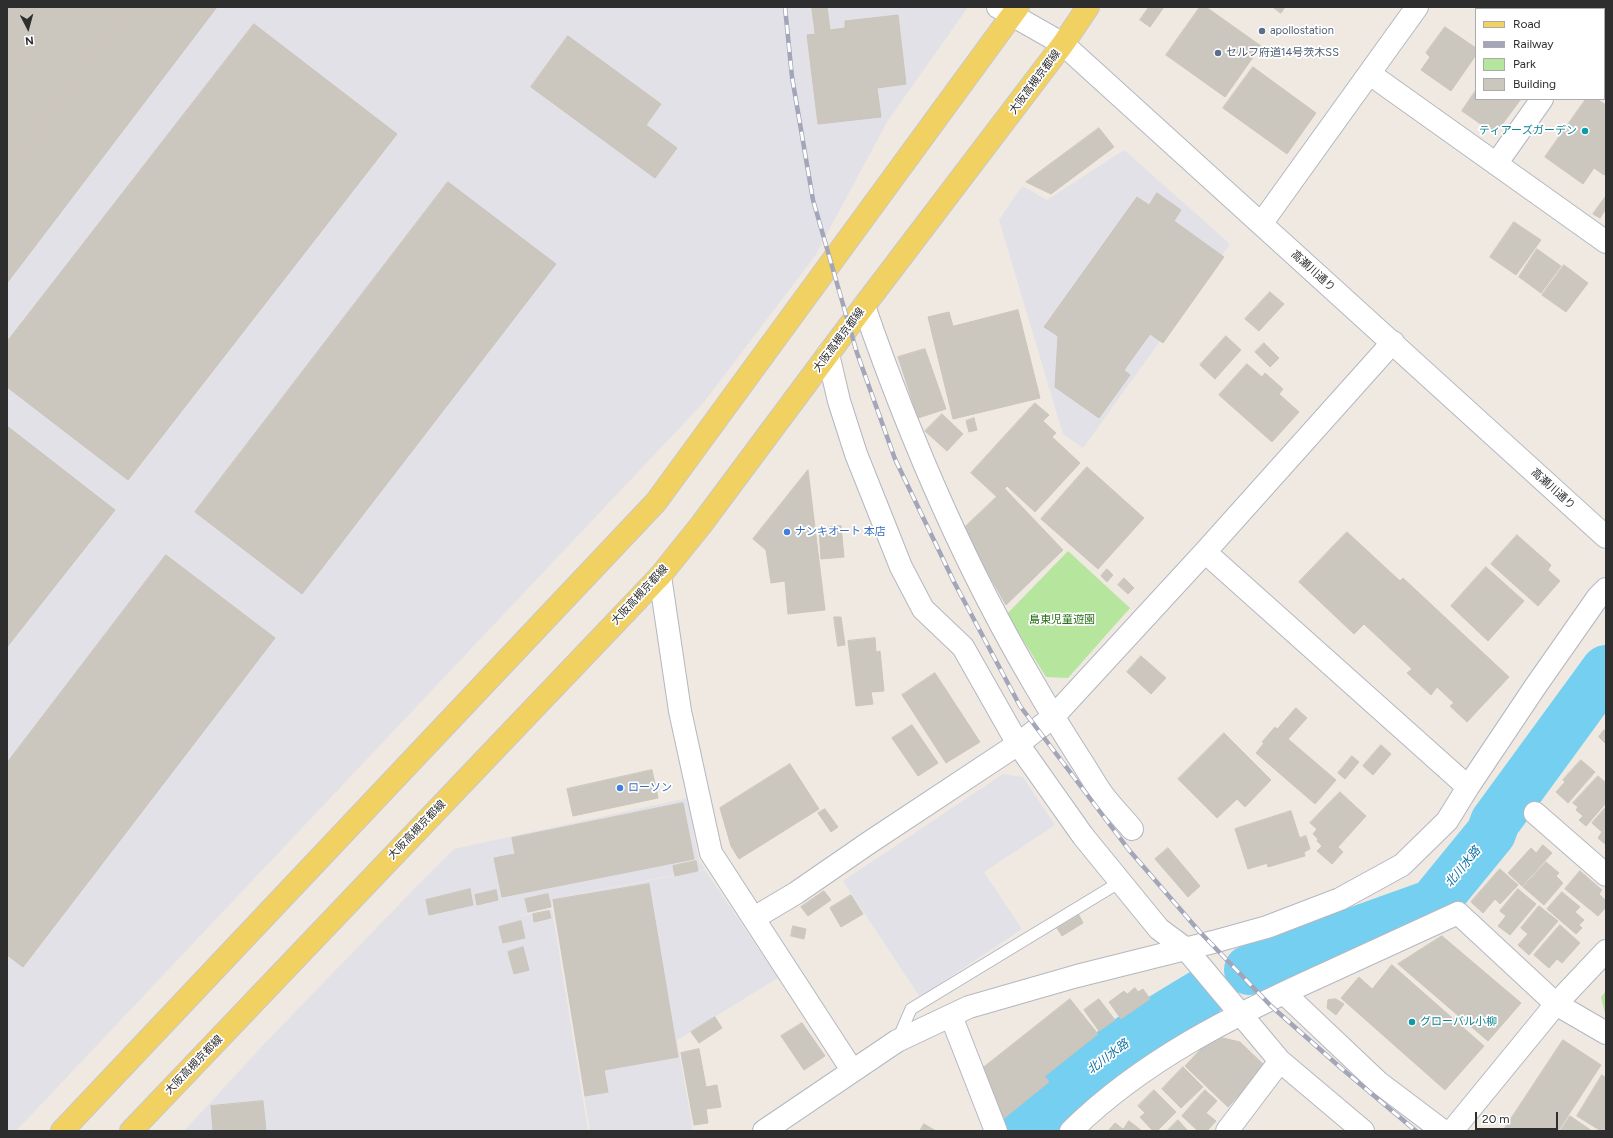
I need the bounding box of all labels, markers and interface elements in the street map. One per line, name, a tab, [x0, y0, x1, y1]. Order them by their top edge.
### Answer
north arrow	[8, 8, 48, 48]
legend	[1475, 8, 1605, 100]
text: Road	[1513, 17, 1541, 31]
place label: apollostation	[1270, 24, 1334, 38]
marker: apollostation	[1257, 26, 1267, 36]
text: N	[24, 34, 34, 47]
text: Railway	[1513, 37, 1554, 51]
place label: セルフ府道14号茨木SS	[1226, 46, 1339, 60]
street label: 大阪高槻京都線	[1007, 47, 1063, 117]
marker: セルフ府道14号茨木SS	[1213, 48, 1223, 58]
text: Park	[1513, 57, 1536, 71]
text: Building	[1513, 77, 1556, 91]
place label: ティアーズガーデン	[1479, 124, 1577, 138]
marker: ティアーズガーデン	[1580, 126, 1590, 136]
street label: 高瀬川通り	[1288, 248, 1338, 294]
street label: 大阪高槻京都線	[811, 305, 867, 375]
street label: 高瀬川通り	[1528, 466, 1578, 512]
place label: ナンキオート 本店	[795, 525, 886, 539]
marker: ナンキオート 本店	[782, 527, 792, 537]
street label: 大阪高槻京都線	[609, 562, 671, 628]
park label: 島東児童遊園	[1029, 613, 1095, 627]
place label: ローソン	[628, 781, 672, 795]
marker: ローソン	[615, 783, 625, 793]
street label: 大阪高槻京都線	[386, 798, 448, 862]
water label: 北川水路	[1442, 844, 1484, 890]
place label: グローバル小柳	[1420, 1015, 1497, 1029]
marker: グローバル小柳	[1407, 1017, 1417, 1027]
street label: 大阪高槻京都線	[163, 1033, 225, 1097]
water label: 北川水路	[1084, 1037, 1132, 1077]
scale bar	[1477, 1104, 1560, 1130]
text: 20 m	[1482, 1112, 1510, 1126]

